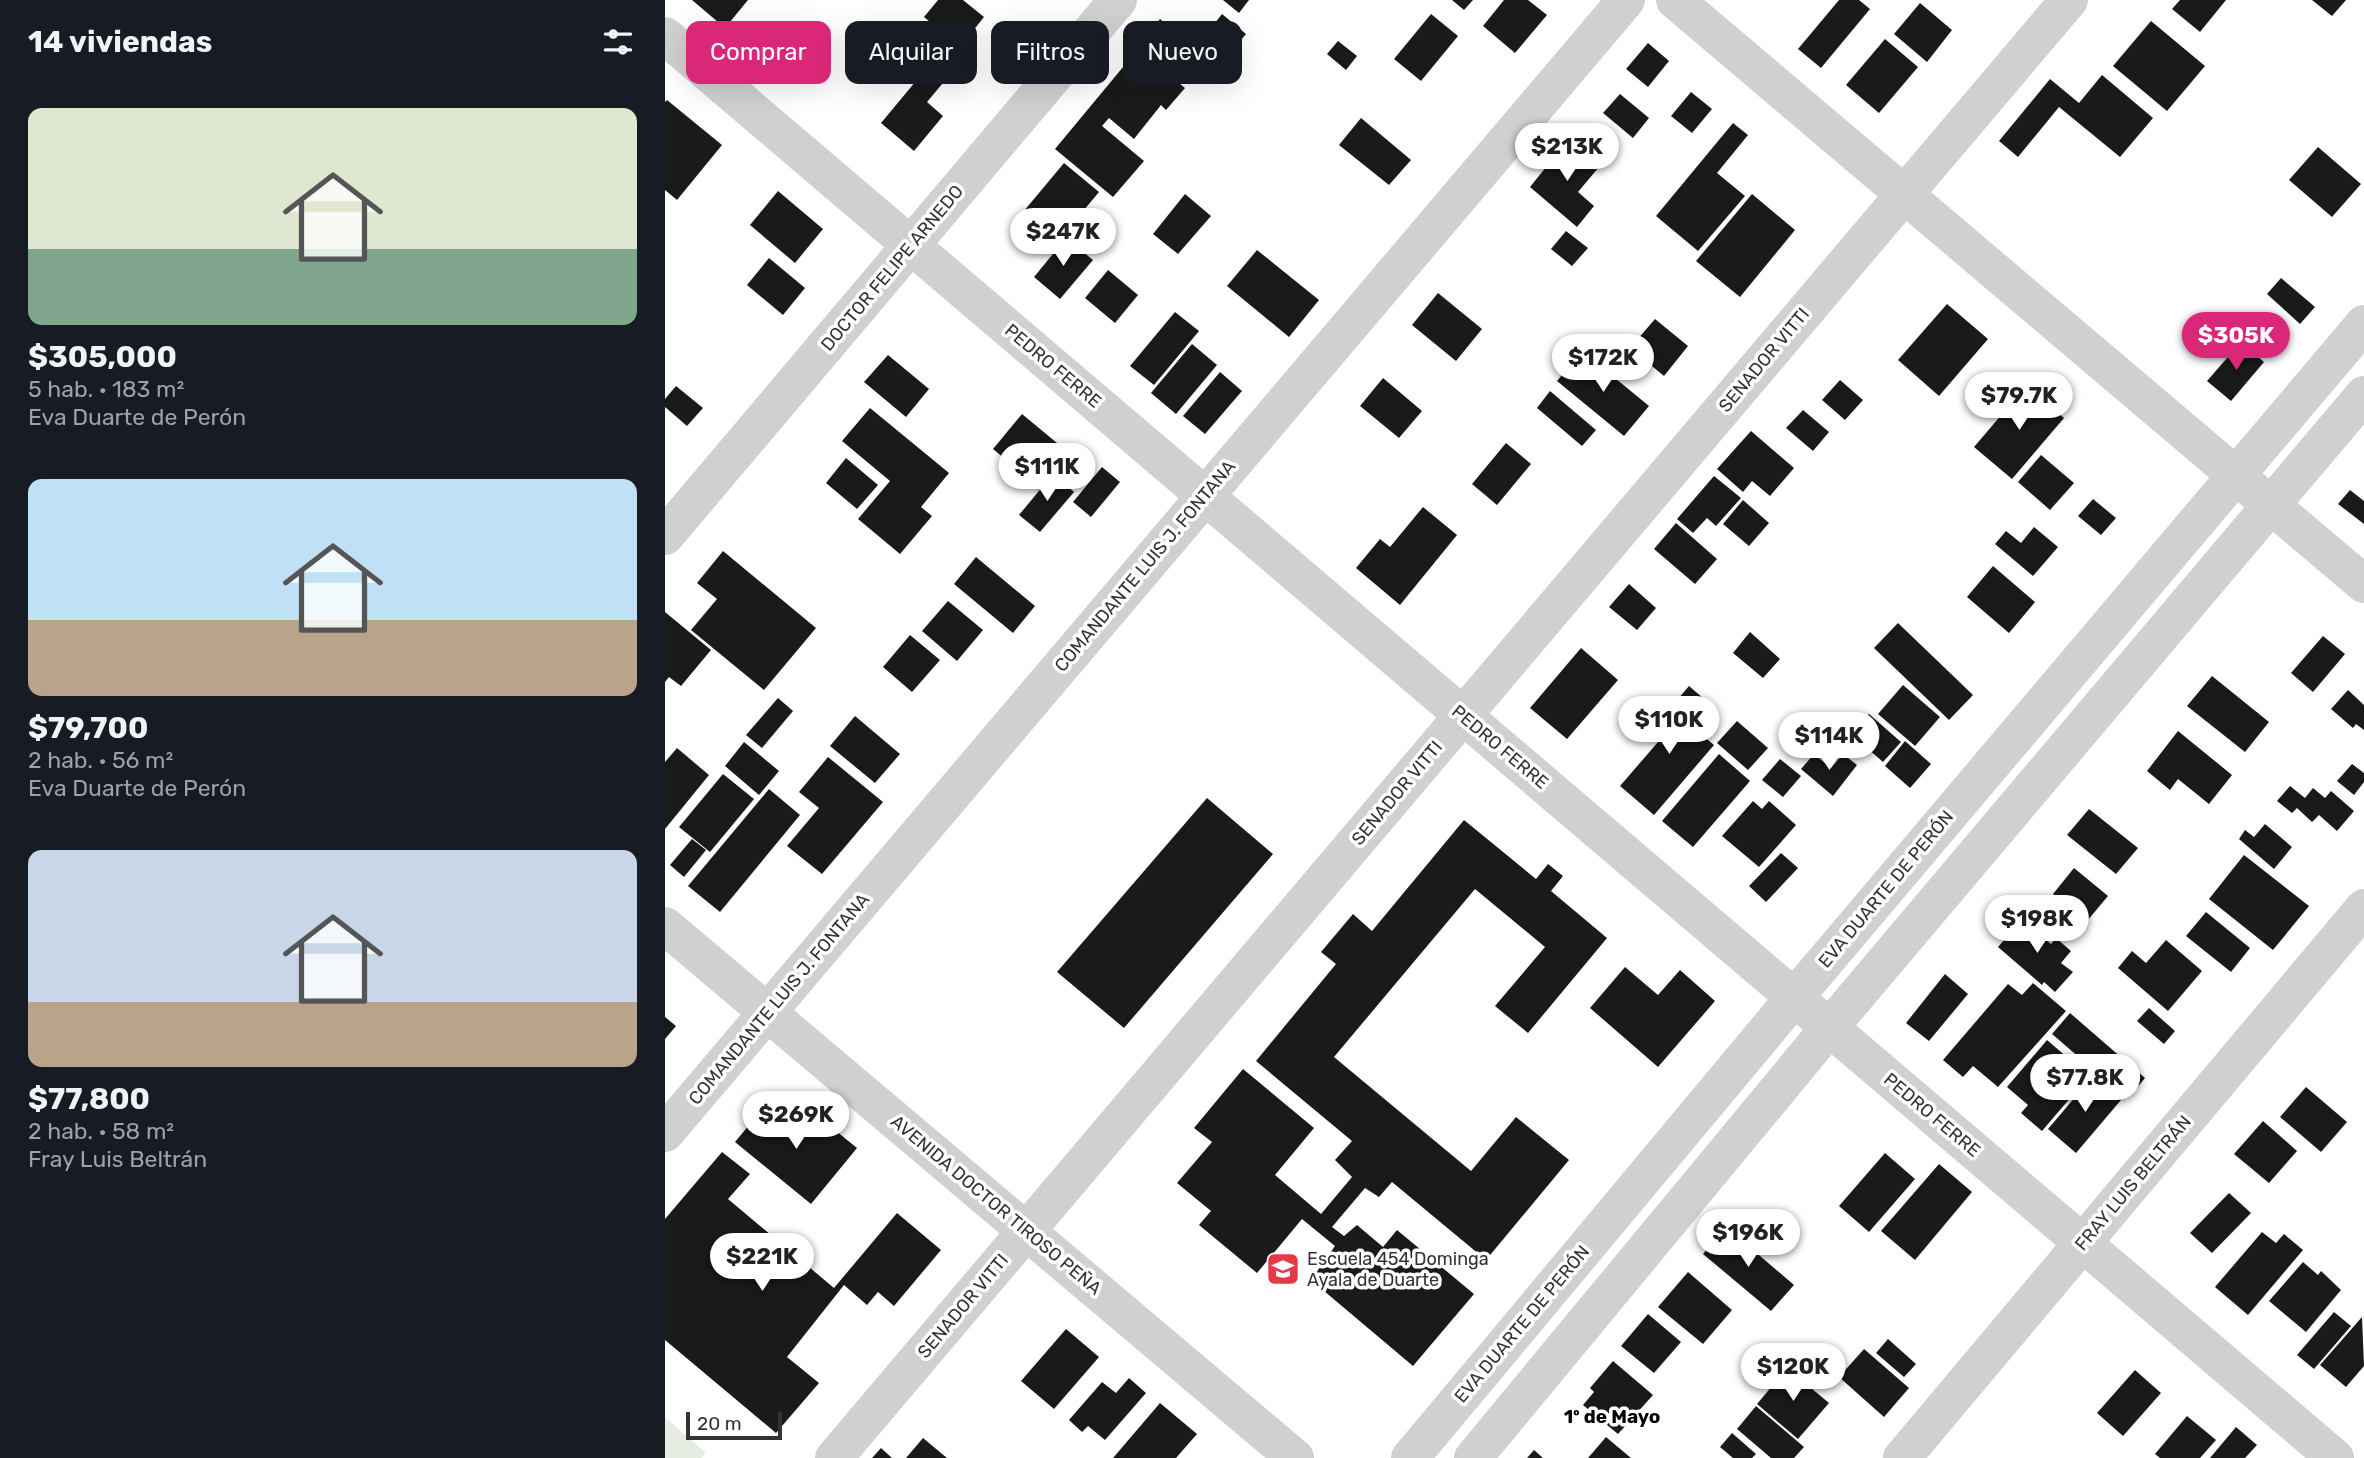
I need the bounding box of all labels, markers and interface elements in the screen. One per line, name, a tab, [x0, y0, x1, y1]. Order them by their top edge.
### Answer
chip: Comprar	[686, 21, 831, 84]
chip: Alquilar	[845, 21, 977, 84]
chip: Filtros	[991, 21, 1109, 84]
chip: Nuevo	[1123, 21, 1242, 84]
icon: filters	[599, 23, 637, 61]
text: 14 viviendas	[28, 24, 212, 60]
pin: $213K	[1518, 124, 1616, 183]
text: $213K	[1531, 132, 1603, 160]
icon: home	[270, 154, 396, 280]
street label: DOCTOR FELIPE ARNEDO	[816, 181, 968, 355]
pin: $247K	[1014, 208, 1112, 268]
text: $247K	[1026, 217, 1100, 245]
street label: SENADOR VITTI	[1714, 303, 1814, 417]
pin: $305K	[2187, 312, 2285, 372]
street label: PEDRO FERRE	[1000, 319, 1106, 413]
text: $305K	[2198, 321, 2274, 349]
pin: $172K	[1554, 334, 1652, 394]
text: $305,000	[28, 339, 177, 375]
text: $172K	[1568, 343, 1638, 371]
pin: $79.7K	[1962, 372, 2076, 432]
text: 5 hab. · 183 m²	[28, 375, 184, 403]
text: $79.7K	[1981, 381, 2057, 409]
text: Eva Duarte de Perón	[28, 403, 246, 431]
pin: $111K	[998, 444, 1096, 503]
text: $111K	[1015, 452, 1079, 480]
street label: COMANDANTE LUIS J. FONTANA	[1050, 456, 1240, 676]
icon: home	[270, 525, 396, 651]
pin: $110K	[1620, 696, 1718, 756]
street label: PEDRO FERRE	[1447, 700, 1553, 794]
text: $110K	[1634, 705, 1704, 733]
text: $79,700	[28, 710, 148, 746]
pin: $114K	[1780, 712, 1878, 772]
text: $114K	[1794, 721, 1864, 749]
street label: SENADOR VITTI	[1347, 736, 1447, 850]
text: 2 hab. · 56 m²	[28, 746, 173, 774]
text: Eva Duarte de Perón	[28, 774, 246, 802]
street label: EVA DUARTE DE PERÓN	[1814, 806, 1958, 972]
street label: COMANDANTE LUIS J. FONTANA	[684, 889, 874, 1109]
pin: $198K	[1988, 895, 2086, 955]
icon: home	[270, 896, 396, 1022]
text: $198K	[2001, 904, 2073, 932]
pin: $77.8K	[2028, 1054, 2142, 1114]
text: $77.8K	[2046, 1063, 2124, 1091]
street label: PEDRO FERRE	[1879, 1068, 1985, 1162]
text: $77,800	[28, 1081, 150, 1117]
pin: $269K	[747, 1092, 845, 1151]
text: $269K	[758, 1100, 834, 1128]
street label: AVENIDA DOCTOR TIROSO PEÑA	[886, 1110, 1106, 1300]
street label: FRAY LUIS BELTRÁN	[2070, 1111, 2196, 1255]
text: 2 hab. · 58 m²	[28, 1117, 174, 1145]
text: Fray Luis Beltrán	[28, 1145, 207, 1173]
pin: $196K	[1699, 1210, 1797, 1269]
text: $196K	[1712, 1218, 1784, 1246]
pin: $221K	[713, 1234, 811, 1293]
street label: EVA DUARTE DE PERÓN	[1450, 1241, 1594, 1407]
text: $221K	[726, 1242, 798, 1270]
place label: Escuela 454 Dominga Ayala de Duarte	[1307, 1248, 1489, 1291]
street label: SENADOR VITTI	[913, 1249, 1013, 1363]
school or university icon: Escuela 454 Dominga Ayala de Duarte	[1264, 1250, 1302, 1288]
pin: $120K	[1744, 1344, 1842, 1403]
text: $120K	[1757, 1352, 1829, 1380]
district label: 1º de Mayo	[1564, 1405, 1660, 1428]
scale bar	[686, 1409, 782, 1441]
text: 20 m	[697, 1412, 742, 1435]

